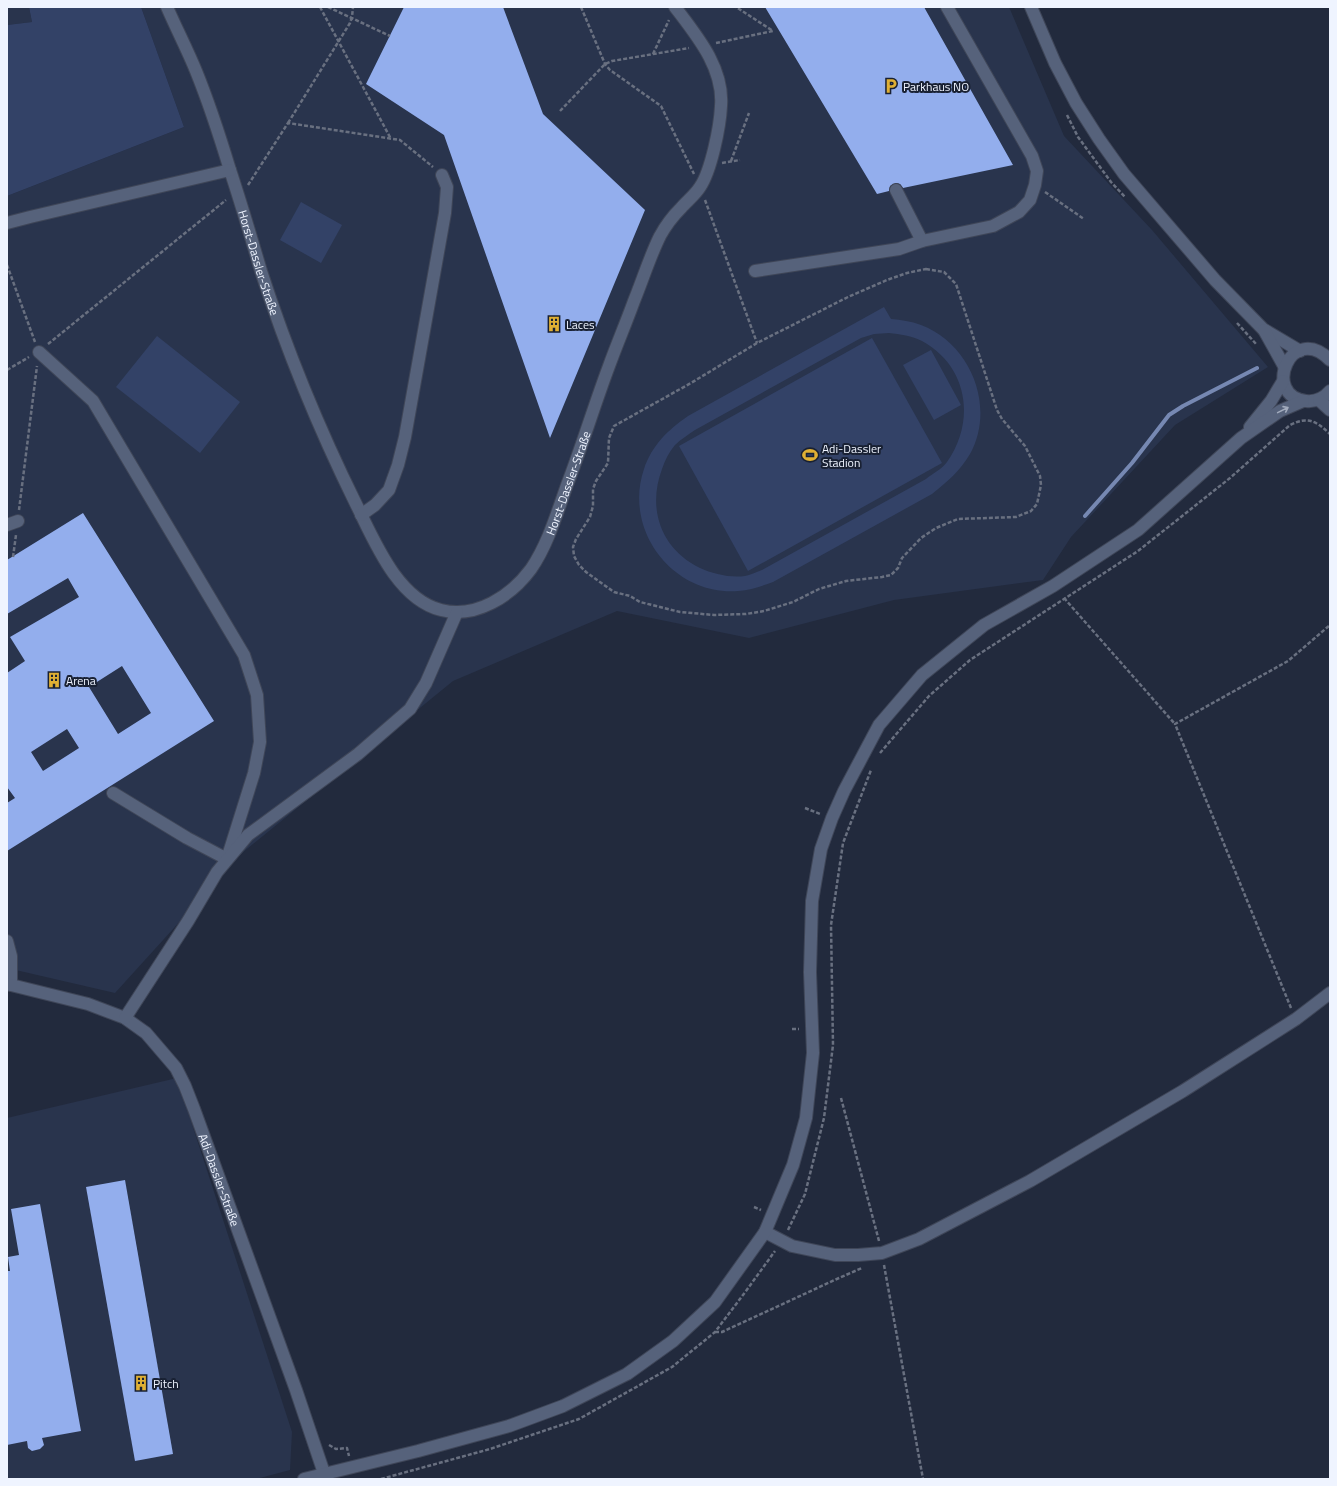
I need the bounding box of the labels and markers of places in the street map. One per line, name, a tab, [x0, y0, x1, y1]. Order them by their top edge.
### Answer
parking icon: Parkhaus NO	[882, 77, 900, 95]
place label: Parkhaus NO	[903, 77, 969, 96]
building icon: Laces	[545, 315, 563, 333]
place label: Laces	[566, 315, 595, 334]
place label: Adi-Dassler Stadion	[822, 439, 881, 472]
sports icon: Adi-Dassler Stadion	[801, 446, 819, 464]
building icon: Arena	[45, 671, 63, 689]
place label: Arena	[66, 671, 96, 690]
building icon: Pitch	[132, 1374, 150, 1392]
place label: Pitch	[153, 1374, 179, 1393]

